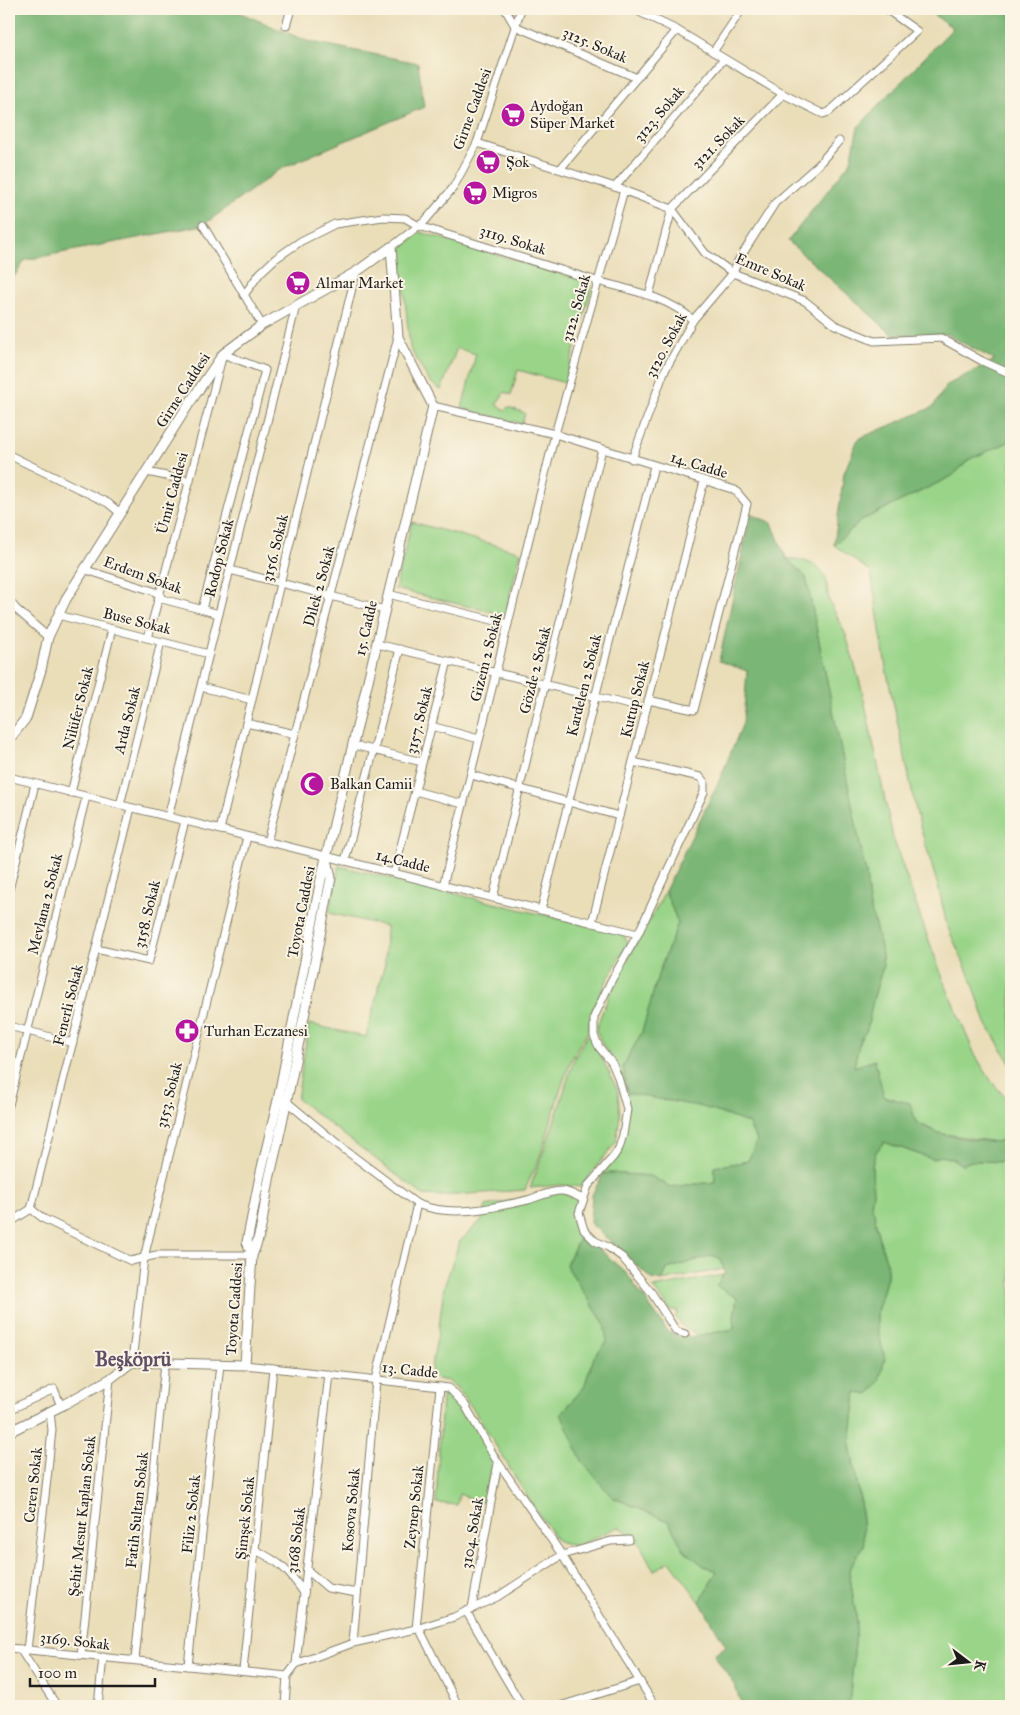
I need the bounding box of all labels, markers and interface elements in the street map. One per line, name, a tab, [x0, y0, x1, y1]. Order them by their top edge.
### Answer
street label: 3125. Sokak	[560, 23, 630, 67]
street label: Girne Caddesi	[449, 66, 495, 152]
street label: 3123. Sokak	[630, 82, 688, 146]
place label: Aydoğan Süper Market	[529, 97, 616, 132]
supermarket icon: Aydoğan Süper Market	[500, 102, 526, 128]
street label: 3121. Sokak	[688, 111, 748, 173]
supermarket icon: Şok	[475, 149, 501, 175]
place label: Şok	[506, 153, 529, 171]
supermarket icon: Migros	[462, 180, 488, 206]
place label: Migros	[492, 184, 537, 202]
street label: 3119. Sokak	[478, 221, 548, 259]
street label: Emre Sokak	[733, 249, 809, 295]
supermarket icon: Almar Market	[285, 270, 311, 296]
street label: 3122. Sokak	[558, 272, 594, 344]
place label: Almar Market	[315, 274, 404, 292]
street label: 3120. Sokak	[641, 309, 691, 381]
street label: Girne Caddesi	[152, 349, 214, 431]
street label: 14. Cadde	[668, 448, 730, 482]
street label: Ümit Caddesi	[151, 450, 192, 536]
street label: 3156. Sokak	[258, 512, 292, 584]
street label: Rodop Sokak	[201, 517, 237, 599]
street label: Dilek 2 Sokak	[300, 543, 339, 629]
street label: Erdem Sokak	[101, 552, 185, 598]
street label: 15. Cadde	[351, 598, 381, 658]
street label: Buse Sokak	[101, 604, 173, 638]
street label: Gizem 2 Sokak	[466, 611, 506, 703]
street label: Gözde 2 Sokak	[515, 624, 555, 716]
street label: Kardelen 2 Sokak	[563, 632, 605, 738]
street label: Kutup Sokak	[617, 659, 653, 739]
street label: Nilüfer Sokak	[59, 664, 97, 752]
street label: Arda Sokak	[110, 684, 144, 757]
street label: 3157. Sokak	[402, 684, 436, 756]
mosque icon: Balkan Camii	[299, 771, 325, 797]
place label: Balkan Camii	[330, 775, 412, 793]
street label: 14.Cadde	[374, 846, 432, 876]
street label: Mevlana 2 Sokak	[24, 851, 66, 957]
street label: Toyota Caddesi	[283, 864, 319, 960]
street label: 3158. Sokak	[130, 878, 164, 950]
street label: Fenerli Sokak	[49, 962, 87, 1048]
pharmacy icon: Turhan Eczanesi	[174, 1018, 200, 1044]
place label: Turhan Eczanesi	[204, 1022, 308, 1040]
street label: 3153. Sokak	[152, 1060, 186, 1130]
street label: Toyota Caddesi	[222, 1262, 246, 1356]
district label: Beşköprü	[95, 1347, 172, 1372]
street label: 13. Cadde	[381, 1358, 439, 1382]
street label: Şehit Mesut Kaplan Sokak	[65, 1435, 99, 1597]
street label: Ceren Sokak	[20, 1446, 46, 1524]
street label: Fatih Sultan Sokak	[122, 1451, 152, 1569]
street label: Zeynep Sokak	[401, 1464, 427, 1550]
street label: Kosova Sokak	[338, 1467, 364, 1553]
street label: Filiz 2 Sokak	[178, 1474, 204, 1554]
street label: Şimşek Sokak	[232, 1475, 258, 1561]
street label: 3104. Sokak	[457, 1496, 487, 1570]
street label: 3168 Sokak	[283, 1505, 309, 1574]
street label: 3169. Sokak	[39, 1628, 111, 1654]
north arrow	[942, 1638, 992, 1688]
scale bar	[30, 1655, 155, 1687]
text: K	[970, 1658, 990, 1674]
text: 100 m	[38, 1664, 78, 1682]

